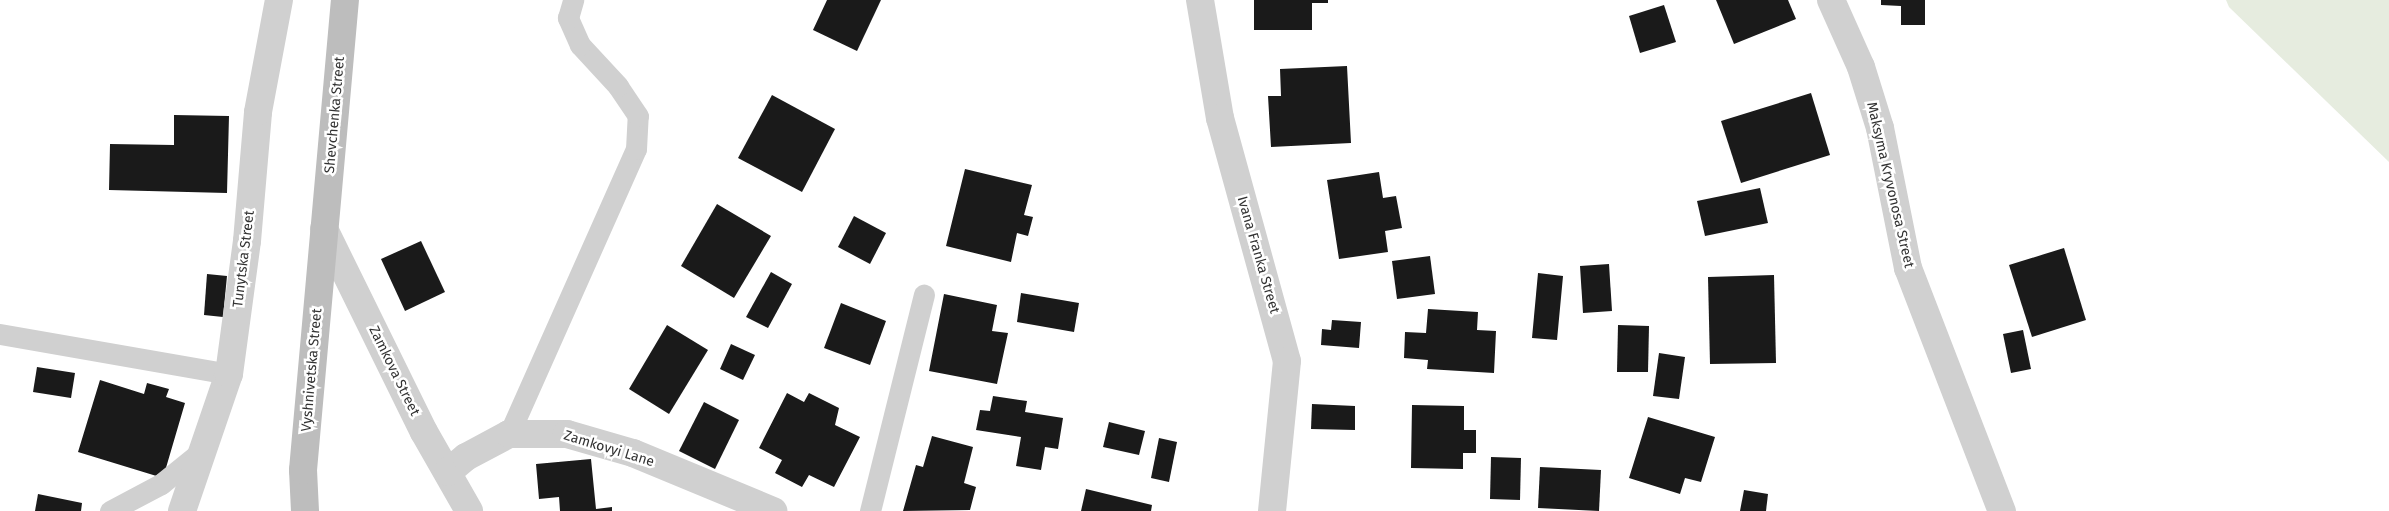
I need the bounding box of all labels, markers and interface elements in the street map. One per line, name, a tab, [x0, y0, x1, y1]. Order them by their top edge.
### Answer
street label: Shevchenka Street	[322, 56, 348, 174]
street label: Maksyma Kryvonosa Street	[1863, 100, 1917, 270]
street label: Ivana Franka Street	[1233, 194, 1283, 316]
street label: Tunytska Street	[230, 210, 258, 308]
street label: Vyshnivetska Street	[298, 308, 326, 432]
street label: Zamkova Street	[365, 323, 423, 419]
street label: Zamkovyi Lane	[562, 427, 656, 471]

